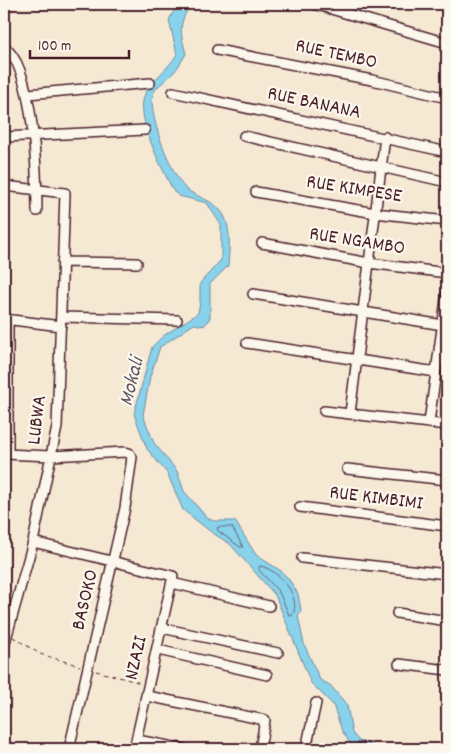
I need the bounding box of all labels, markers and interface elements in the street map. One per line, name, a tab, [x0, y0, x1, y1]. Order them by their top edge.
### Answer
scale bar	[30, 28, 129, 60]
street label: RUE TEMBO	[293, 33, 379, 77]
text: 100 m	[38, 36, 71, 58]
street label: RUE BANANA	[265, 80, 363, 128]
street label: RUE KIMPESE	[304, 169, 404, 211]
street label: RUE NGAMBO	[307, 221, 407, 263]
water label: Mokali	[113, 352, 154, 409]
street label: LUBWA	[21, 394, 55, 446]
street label: RUE KIMBIMI	[328, 479, 424, 519]
street label: BASOKO	[65, 567, 107, 633]
street label: NZAZI	[118, 633, 156, 683]

